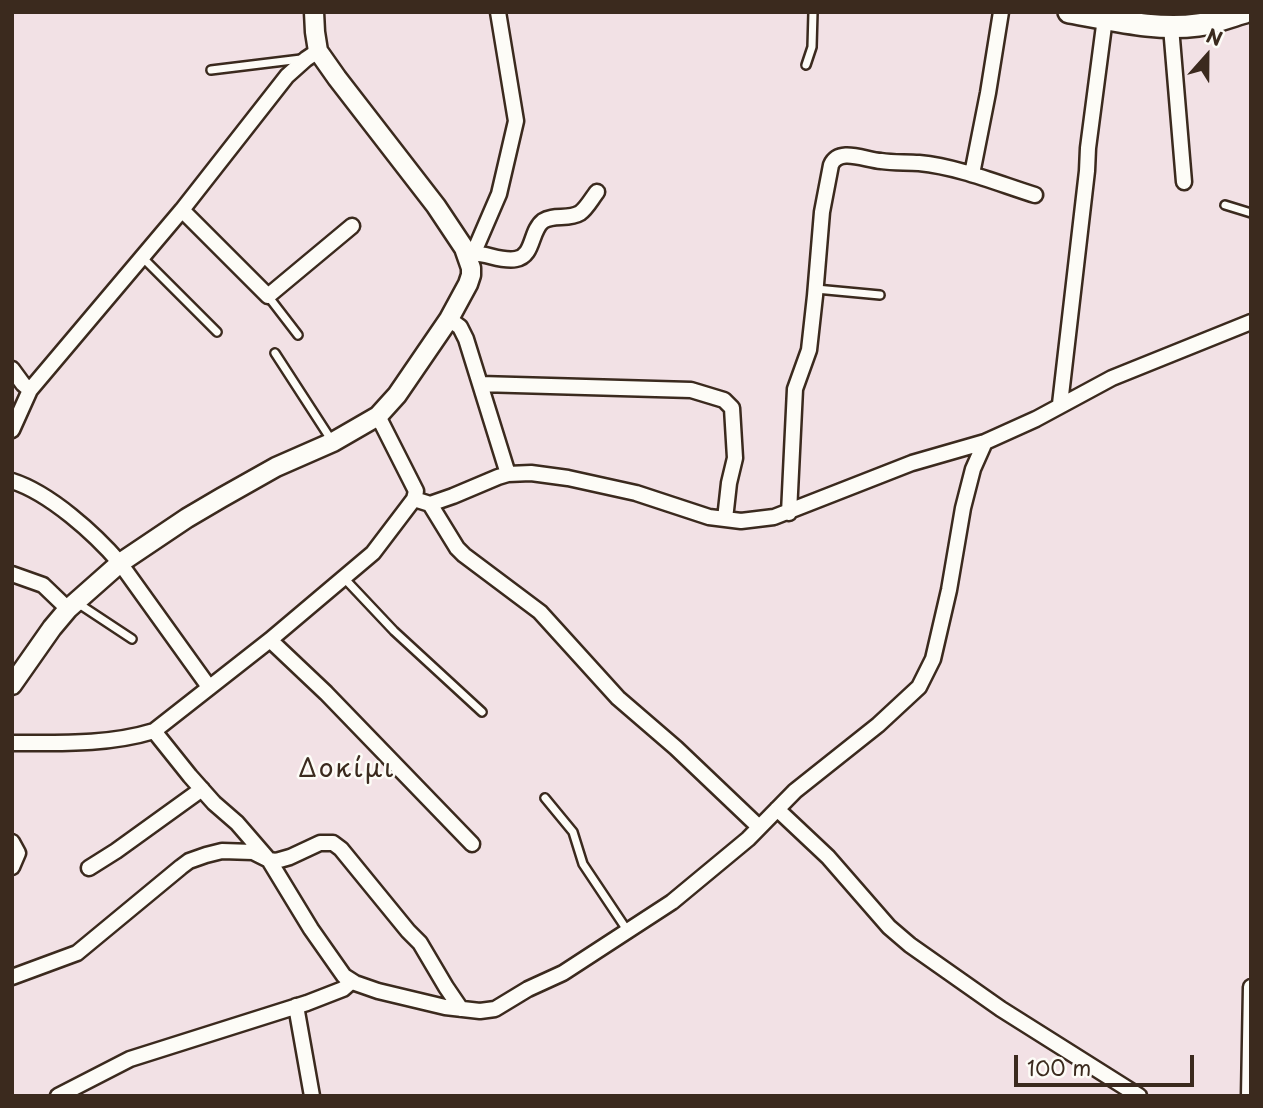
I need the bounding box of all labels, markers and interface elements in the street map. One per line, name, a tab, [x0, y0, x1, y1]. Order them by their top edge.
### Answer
north arrow	[1172, 21, 1242, 91]
text: N	[1202, 21, 1227, 52]
district label: Δοκίμι	[298, 754, 396, 786]
scale bar	[1018, 1042, 1198, 1086]
text: 100 m	[1027, 1051, 1091, 1083]

